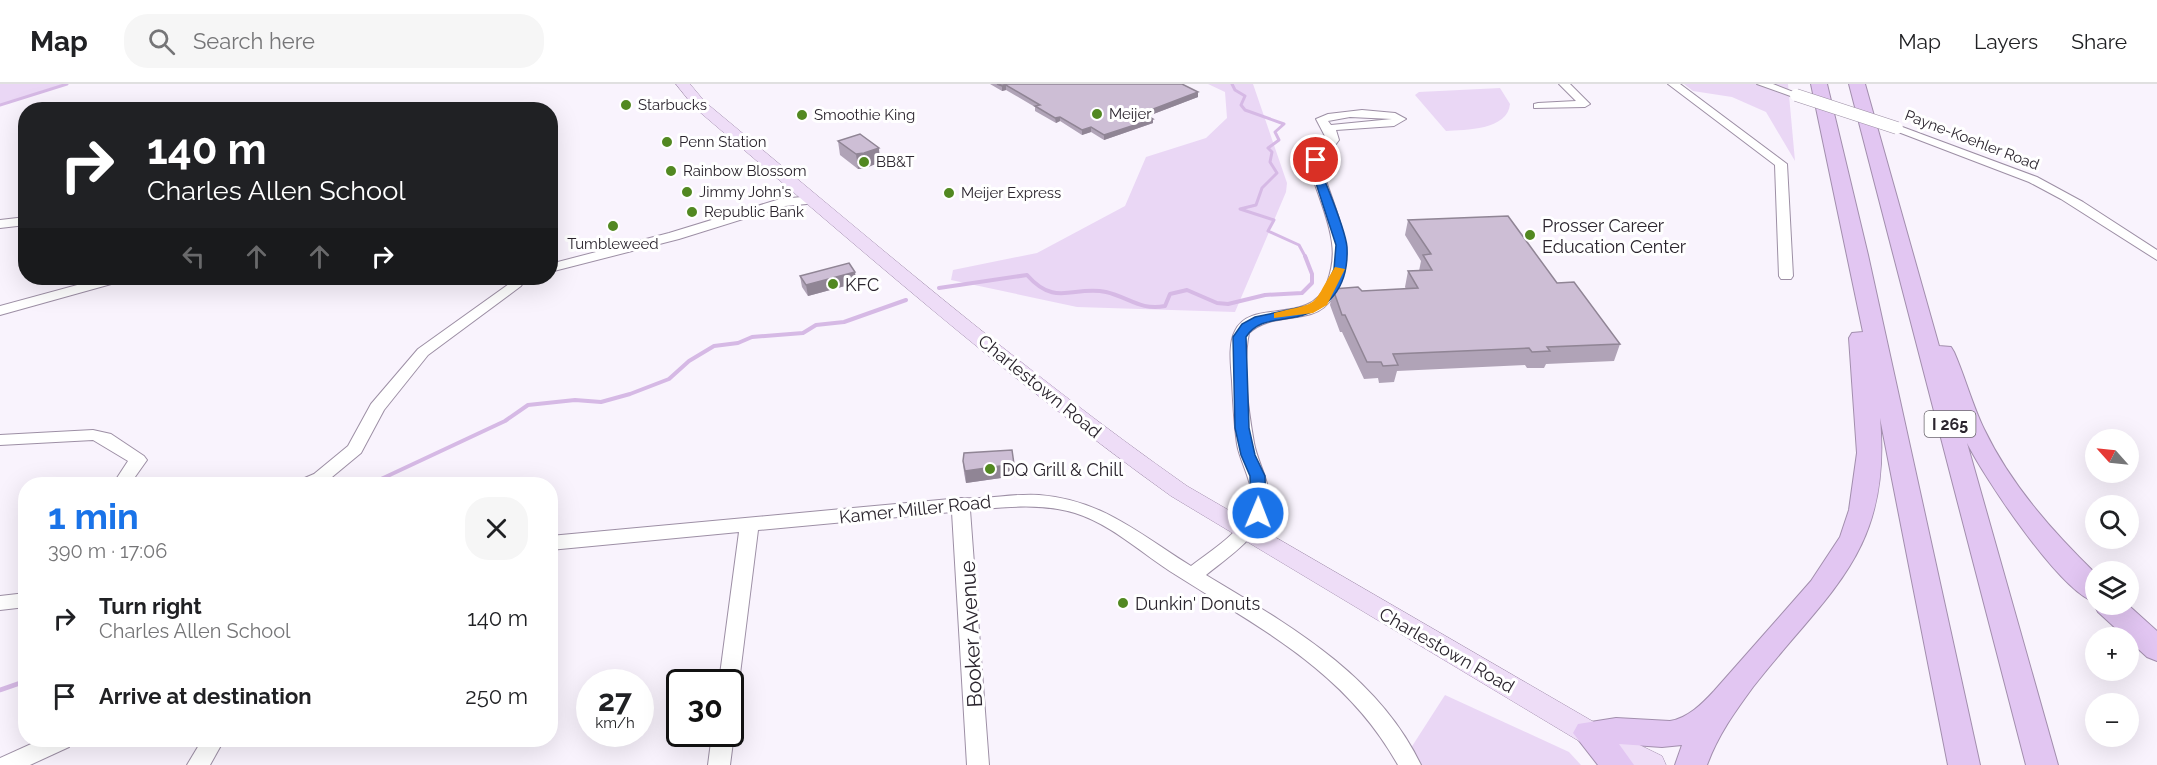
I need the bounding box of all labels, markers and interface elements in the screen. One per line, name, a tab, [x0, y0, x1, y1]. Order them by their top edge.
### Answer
search box	[124, 14, 544, 68]
text: Map	[30, 25, 88, 58]
icon: search	[145, 25, 178, 58]
text: Search here	[193, 28, 315, 54]
text: Map	[1898, 29, 1941, 54]
text: Layers	[1974, 29, 2038, 54]
text: Share	[2071, 29, 2127, 54]
place label: Starbucks	[638, 96, 707, 114]
marker: Starbucks	[619, 98, 633, 112]
place label: Meijer	[1109, 105, 1152, 123]
place label: Smoothie King	[814, 106, 915, 124]
street label: Payne-Koehler Road	[1902, 106, 2042, 174]
marker: Meijer	[1090, 107, 1104, 121]
marker: Smoothie King	[795, 108, 809, 122]
text: 140 m	[147, 125, 267, 174]
icon: right	[48, 126, 126, 204]
place label: Penn Station	[679, 133, 766, 151]
pin	[1290, 134, 1341, 185]
marker: Penn Station	[660, 135, 674, 149]
icon: arrive	[1299, 143, 1332, 176]
place label: BB&T	[876, 153, 914, 171]
marker: BB&T	[857, 155, 871, 169]
place label: Rainbow Blossom	[683, 162, 807, 180]
marker: Rainbow Blossom	[664, 164, 678, 178]
text: Charles Allen School	[147, 175, 406, 206]
place label: Jimmy John's	[699, 183, 791, 201]
place label: Meijer Express	[961, 184, 1061, 202]
marker: Jimmy John's	[680, 185, 694, 199]
marker: Meijer Express	[942, 186, 956, 200]
place label: Republic Bank	[704, 203, 804, 221]
marker: Republic Bank	[685, 205, 699, 219]
place label: Prosser Career Education Center	[1542, 215, 1687, 257]
marker: Tumbleweed	[606, 219, 620, 233]
marker: Prosser Career Education Center	[1523, 228, 1537, 242]
place label: Tumbleweed	[567, 235, 659, 253]
icon: left	[177, 240, 210, 273]
icon: ahead	[240, 240, 273, 273]
icon: ahead	[303, 240, 336, 273]
icon: right	[366, 240, 399, 273]
place label: KFC	[845, 274, 879, 295]
marker: KFC	[826, 277, 840, 291]
street label: Charlestown Road	[974, 330, 1106, 442]
road number: I 265	[1924, 411, 1976, 437]
north arrow	[2085, 429, 2139, 483]
map controls	[2085, 429, 2139, 747]
place label: DQ Grill & Chill	[1002, 459, 1123, 480]
marker: DQ Grill & Chill	[983, 462, 997, 476]
position arrow	[1226, 481, 1290, 545]
street label: Kamer Miller Road	[838, 491, 992, 527]
text: 1 min	[48, 495, 139, 537]
button: search	[2085, 495, 2139, 549]
button: close	[465, 497, 528, 560]
text: 390 m · 17:06	[48, 539, 167, 563]
street label: Booker Avenue	[955, 560, 987, 708]
button: layers	[2085, 561, 2139, 615]
text: Turn right	[99, 593, 202, 619]
place label: Dunkin' Donuts	[1135, 593, 1260, 614]
marker: Dunkin' Donuts	[1116, 596, 1130, 610]
icon: right	[48, 602, 81, 635]
street label: Charlestown Road	[1376, 603, 1518, 697]
text: 140 m	[467, 605, 528, 631]
text: Charles Allen School	[99, 619, 291, 643]
button: +	[2085, 627, 2139, 681]
speed limit sign: 30	[666, 669, 744, 747]
icon: arrive	[48, 680, 81, 713]
text: Arrive at destination	[99, 683, 312, 709]
text: 250 m	[465, 683, 528, 709]
text: 27	[598, 683, 632, 718]
button: −	[2085, 693, 2139, 747]
text: km/h	[595, 714, 635, 732]

